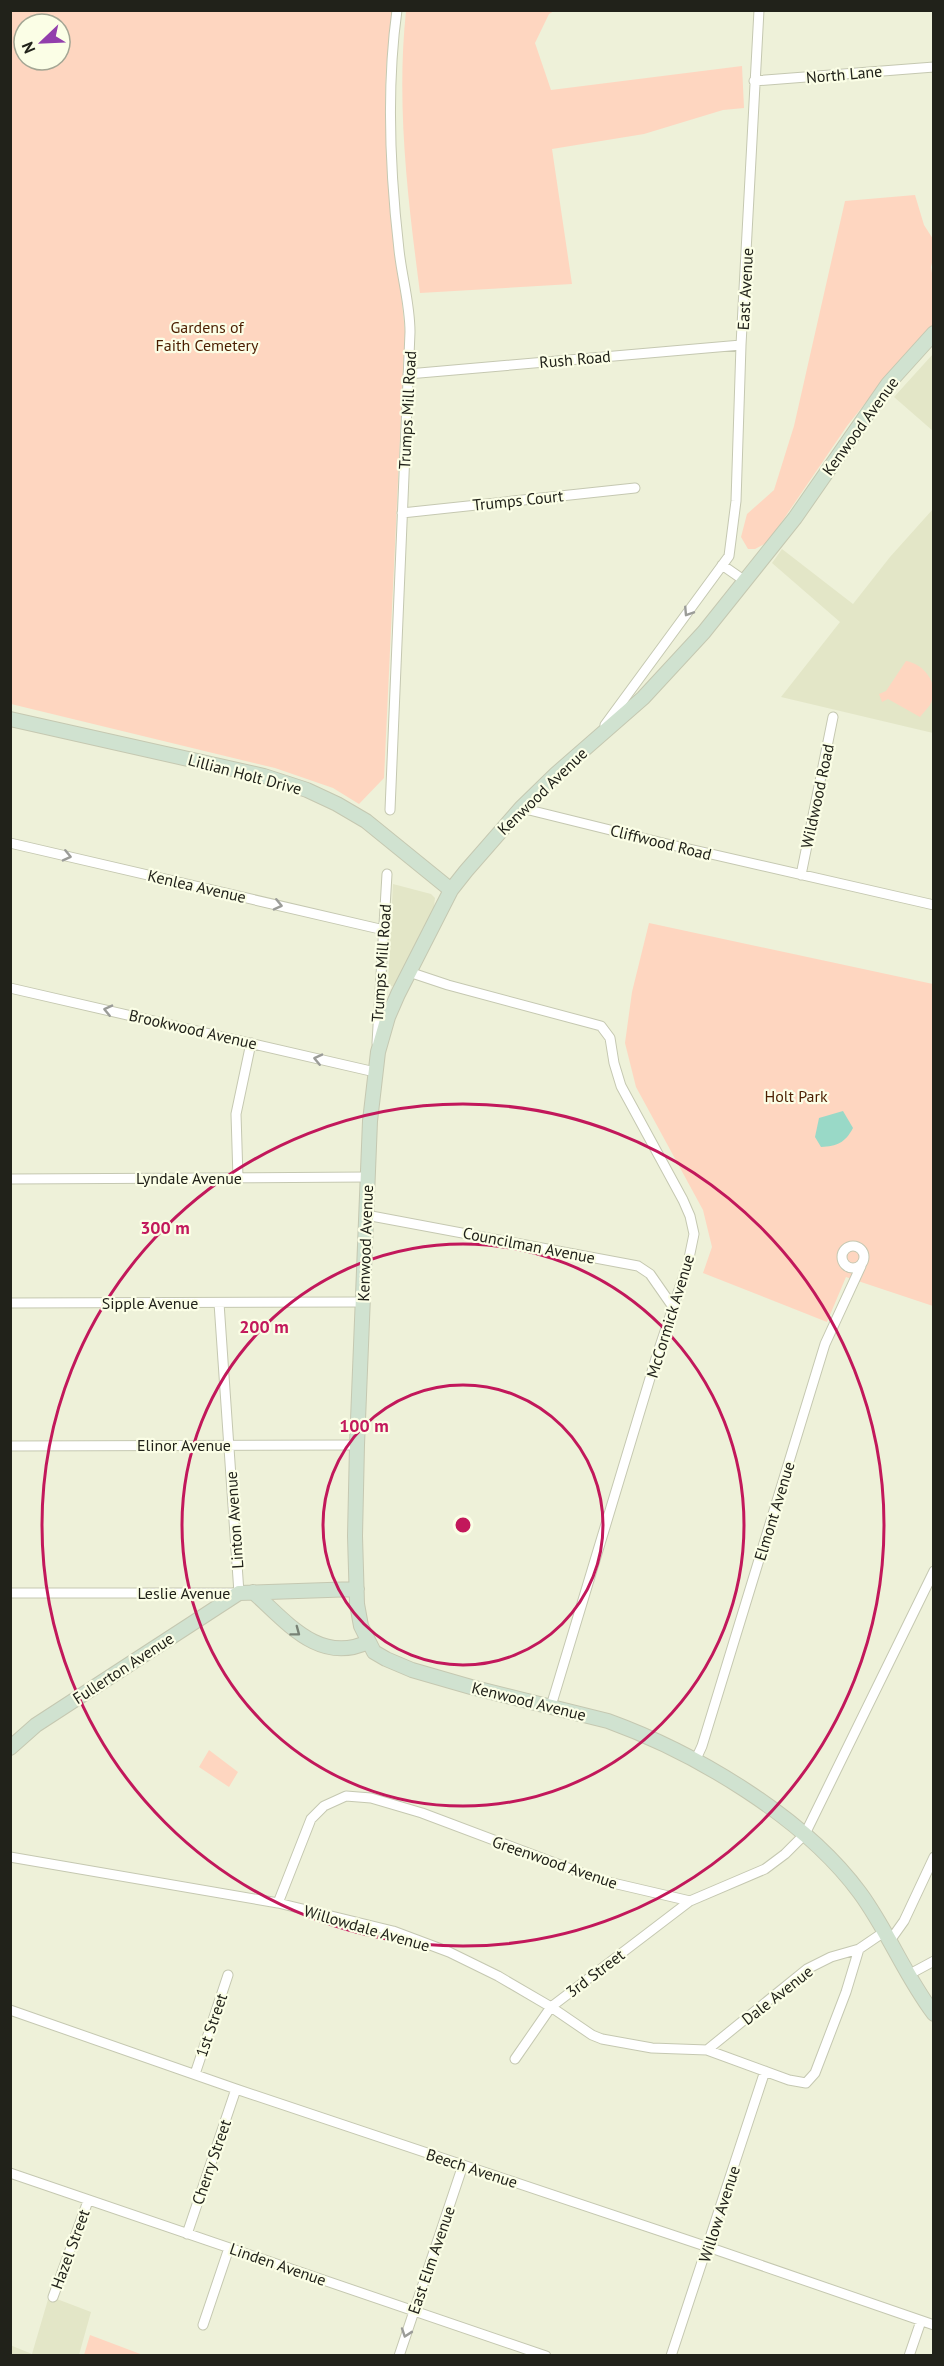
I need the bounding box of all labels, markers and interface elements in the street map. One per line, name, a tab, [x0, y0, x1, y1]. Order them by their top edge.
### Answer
north arrow	[12, 12, 72, 72]
text: N	[17, 39, 39, 57]
street label: North Lane	[805, 61, 883, 87]
street label: East Avenue	[733, 247, 757, 331]
park label: Gardens of Faith Cemetery	[155, 317, 259, 355]
street label: Rush Road	[538, 346, 612, 372]
street label: Trumps Mill Road	[394, 350, 420, 470]
street label: Kenwood Avenue	[818, 373, 902, 479]
street label: Trumps Court	[472, 485, 565, 515]
one-way arrow	[684, 605, 695, 616]
street label: Wildwood Road	[796, 742, 838, 850]
street label: Kenwood Avenue	[493, 743, 591, 839]
street label: Lillian Holt Drive	[186, 749, 304, 799]
street label: Cliffwood Road	[608, 820, 714, 864]
one-way arrow	[62, 849, 72, 862]
street label: Kenlea Avenue	[146, 865, 248, 907]
one-way arrow	[273, 898, 283, 911]
street label: Trumps Mill Road	[367, 903, 395, 1023]
one-way arrow	[103, 1004, 113, 1017]
street label: Brookwood Avenue	[127, 1005, 259, 1053]
one-way arrow	[313, 1053, 323, 1066]
park label: Holt Park	[764, 1086, 828, 1106]
street label: Lyndale Avenue	[136, 1168, 242, 1188]
street label: Kenwood Avenue	[353, 1184, 377, 1302]
text: 300 m	[140, 1216, 190, 1239]
street label: Councilman Avenue	[461, 1222, 597, 1268]
street label: McCormick Avenue	[642, 1252, 698, 1380]
street label: Sipple Avenue	[102, 1293, 198, 1313]
text: 200 m	[239, 1315, 289, 1338]
text: 100 m	[339, 1414, 389, 1437]
street label: Elinor Avenue	[137, 1435, 231, 1455]
street label: Elmont Avenue	[749, 1459, 799, 1563]
street label: Linton Avenue	[221, 1471, 247, 1569]
centre of rings	[453, 1515, 473, 1535]
street label: Leslie Avenue	[137, 1583, 231, 1603]
one-way arrow	[290, 1624, 301, 1635]
street label: Fullerton Avenue	[69, 1628, 177, 1708]
street label: Kenwood Avenue	[470, 1677, 588, 1725]
street label: Greenwood Avenue	[490, 1831, 620, 1893]
street label: Willowdale Avenue	[302, 1900, 432, 1956]
street label: 3rd Street	[562, 1944, 629, 2001]
street label: Dale Avenue	[737, 1961, 817, 2029]
street label: 1st Street	[191, 1990, 231, 2059]
street label: Cherry Street	[187, 2116, 235, 2207]
street label: Beech Avenue	[424, 2144, 520, 2192]
street label: Willow Avenue	[694, 2163, 744, 2265]
street label: East Elm Avenue	[403, 2203, 459, 2317]
street label: Hazel Street	[46, 2206, 94, 2292]
street label: Linden Avenue	[227, 2238, 329, 2290]
one-way arrow	[401, 2327, 414, 2338]

